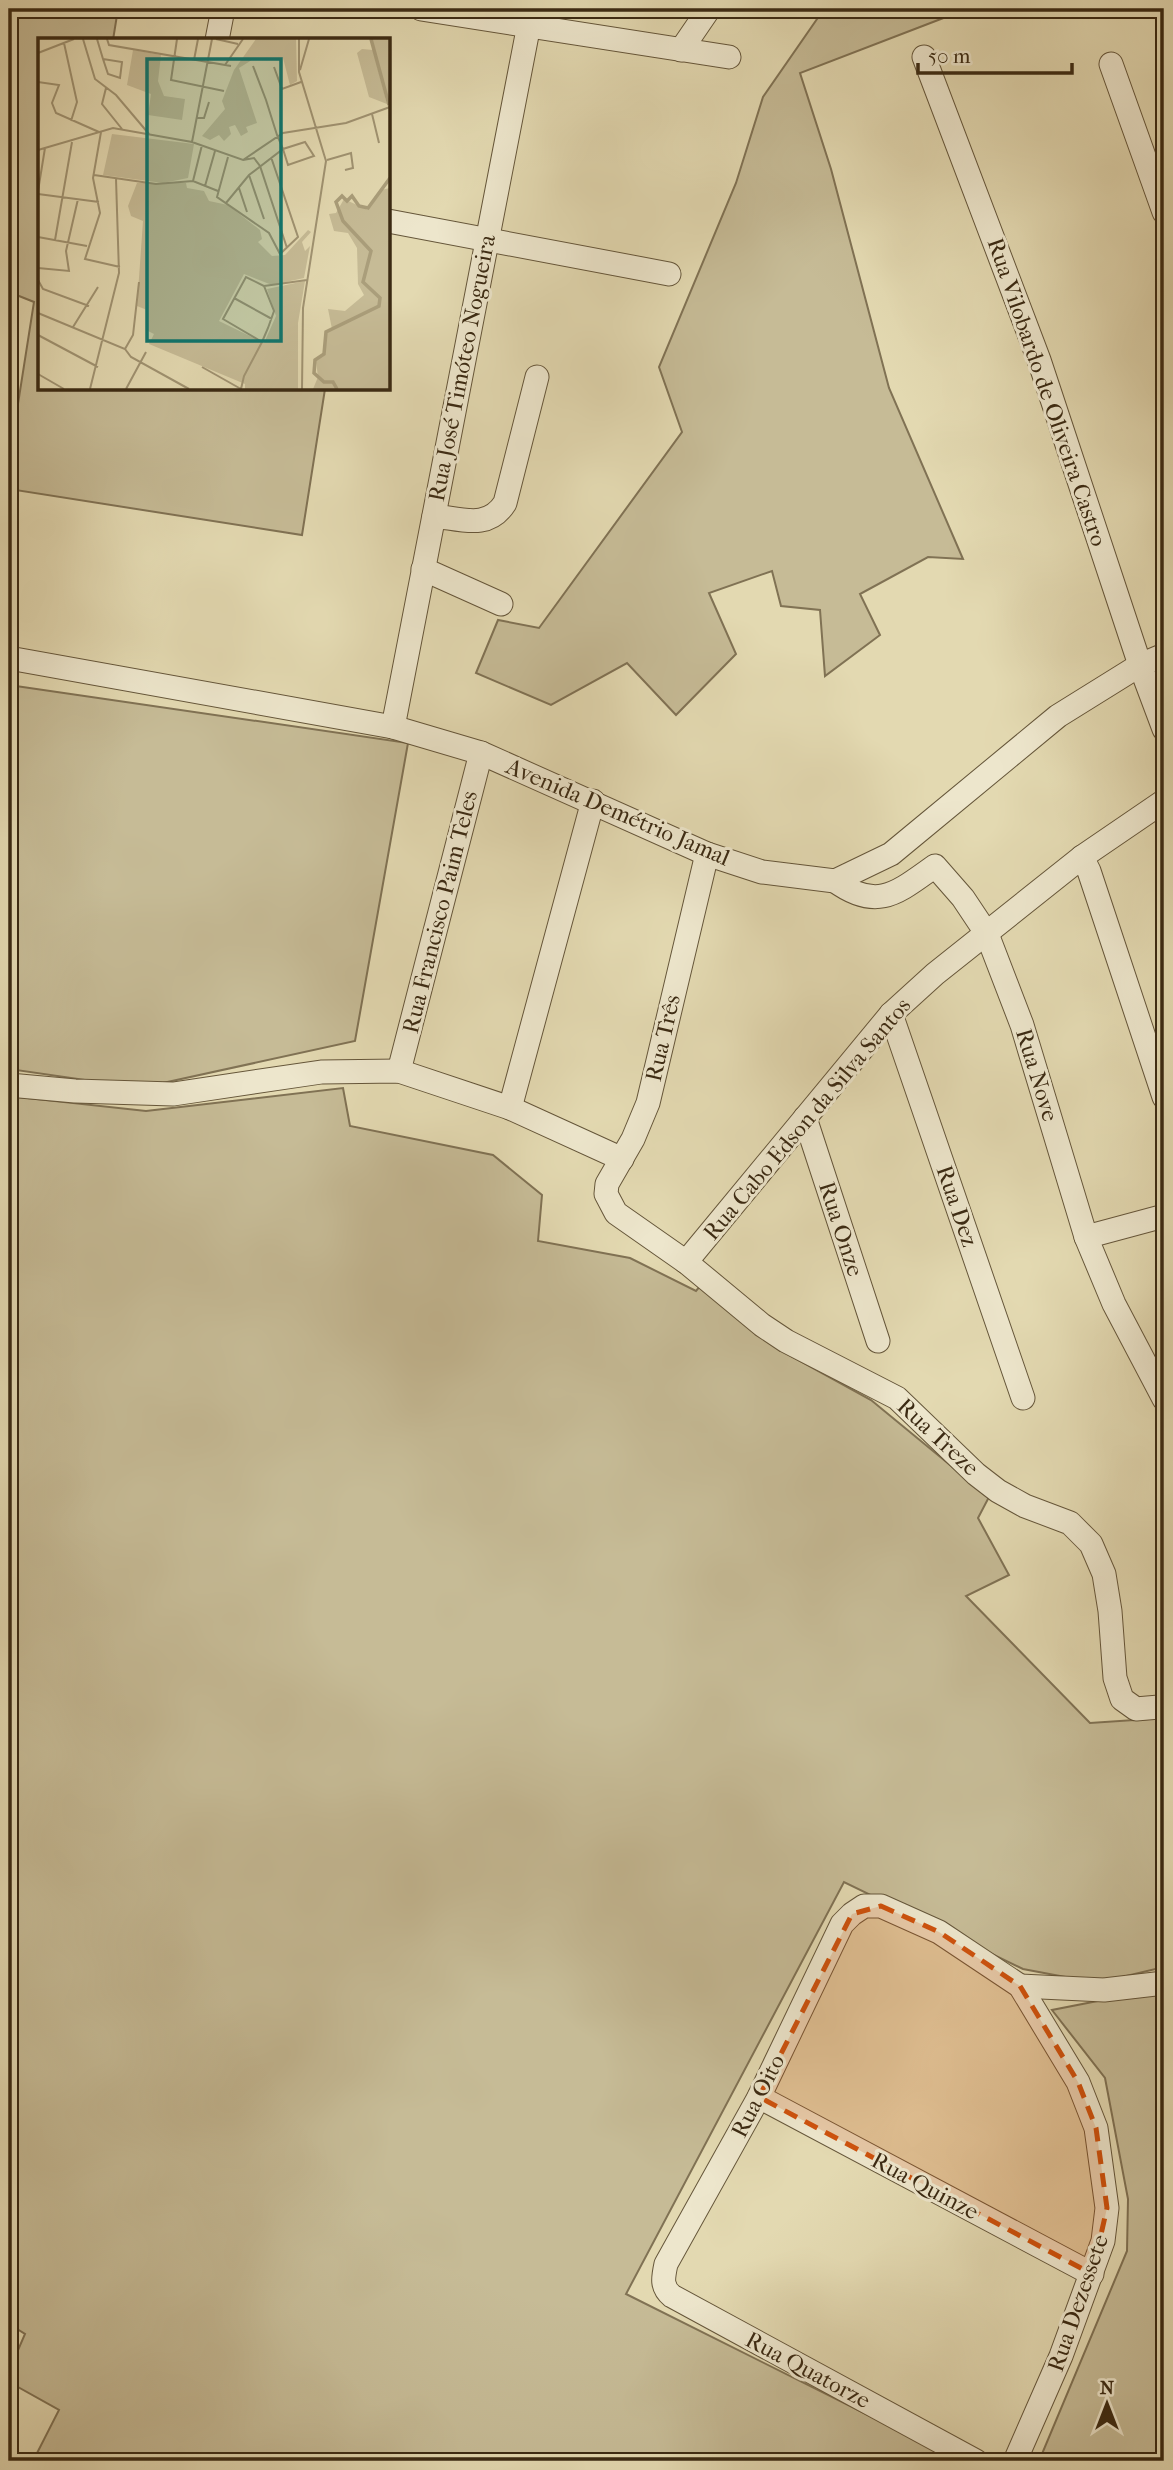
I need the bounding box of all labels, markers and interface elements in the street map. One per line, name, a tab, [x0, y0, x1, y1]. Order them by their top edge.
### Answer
scale bar	[918, 32, 1072, 76]
inset map	[38, 38, 390, 390]
text: 50 m	[928, 44, 971, 68]
street label: Rua José Timóteo Nogueira	[423, 232, 501, 504]
street label: Rua Vilobardo de Oliveira Castro	[981, 234, 1113, 550]
street label: Avenida Demétrio Jamal	[501, 752, 734, 872]
street label: Rua Francisco Paim Teles	[397, 788, 483, 1036]
street label: Rua Três	[640, 992, 686, 1084]
street label: Rua Cabo Edson da Silva Santos	[698, 992, 916, 1246]
street label: Rua Nove	[1010, 1025, 1064, 1125]
street label: Rua Dez	[931, 1162, 983, 1250]
street label: Rua Onze	[813, 1178, 869, 1280]
street label: Rua Treze	[892, 1393, 984, 1481]
street label: Rua Oito	[726, 2050, 790, 2142]
street label: Rua Quinze	[867, 2147, 983, 2225]
street label: Rua Dezessete	[1042, 2231, 1114, 2375]
street label: Rua Quatorze	[741, 2326, 875, 2414]
north arrow	[1072, 2368, 1142, 2438]
text: N	[1100, 2377, 1115, 2399]

